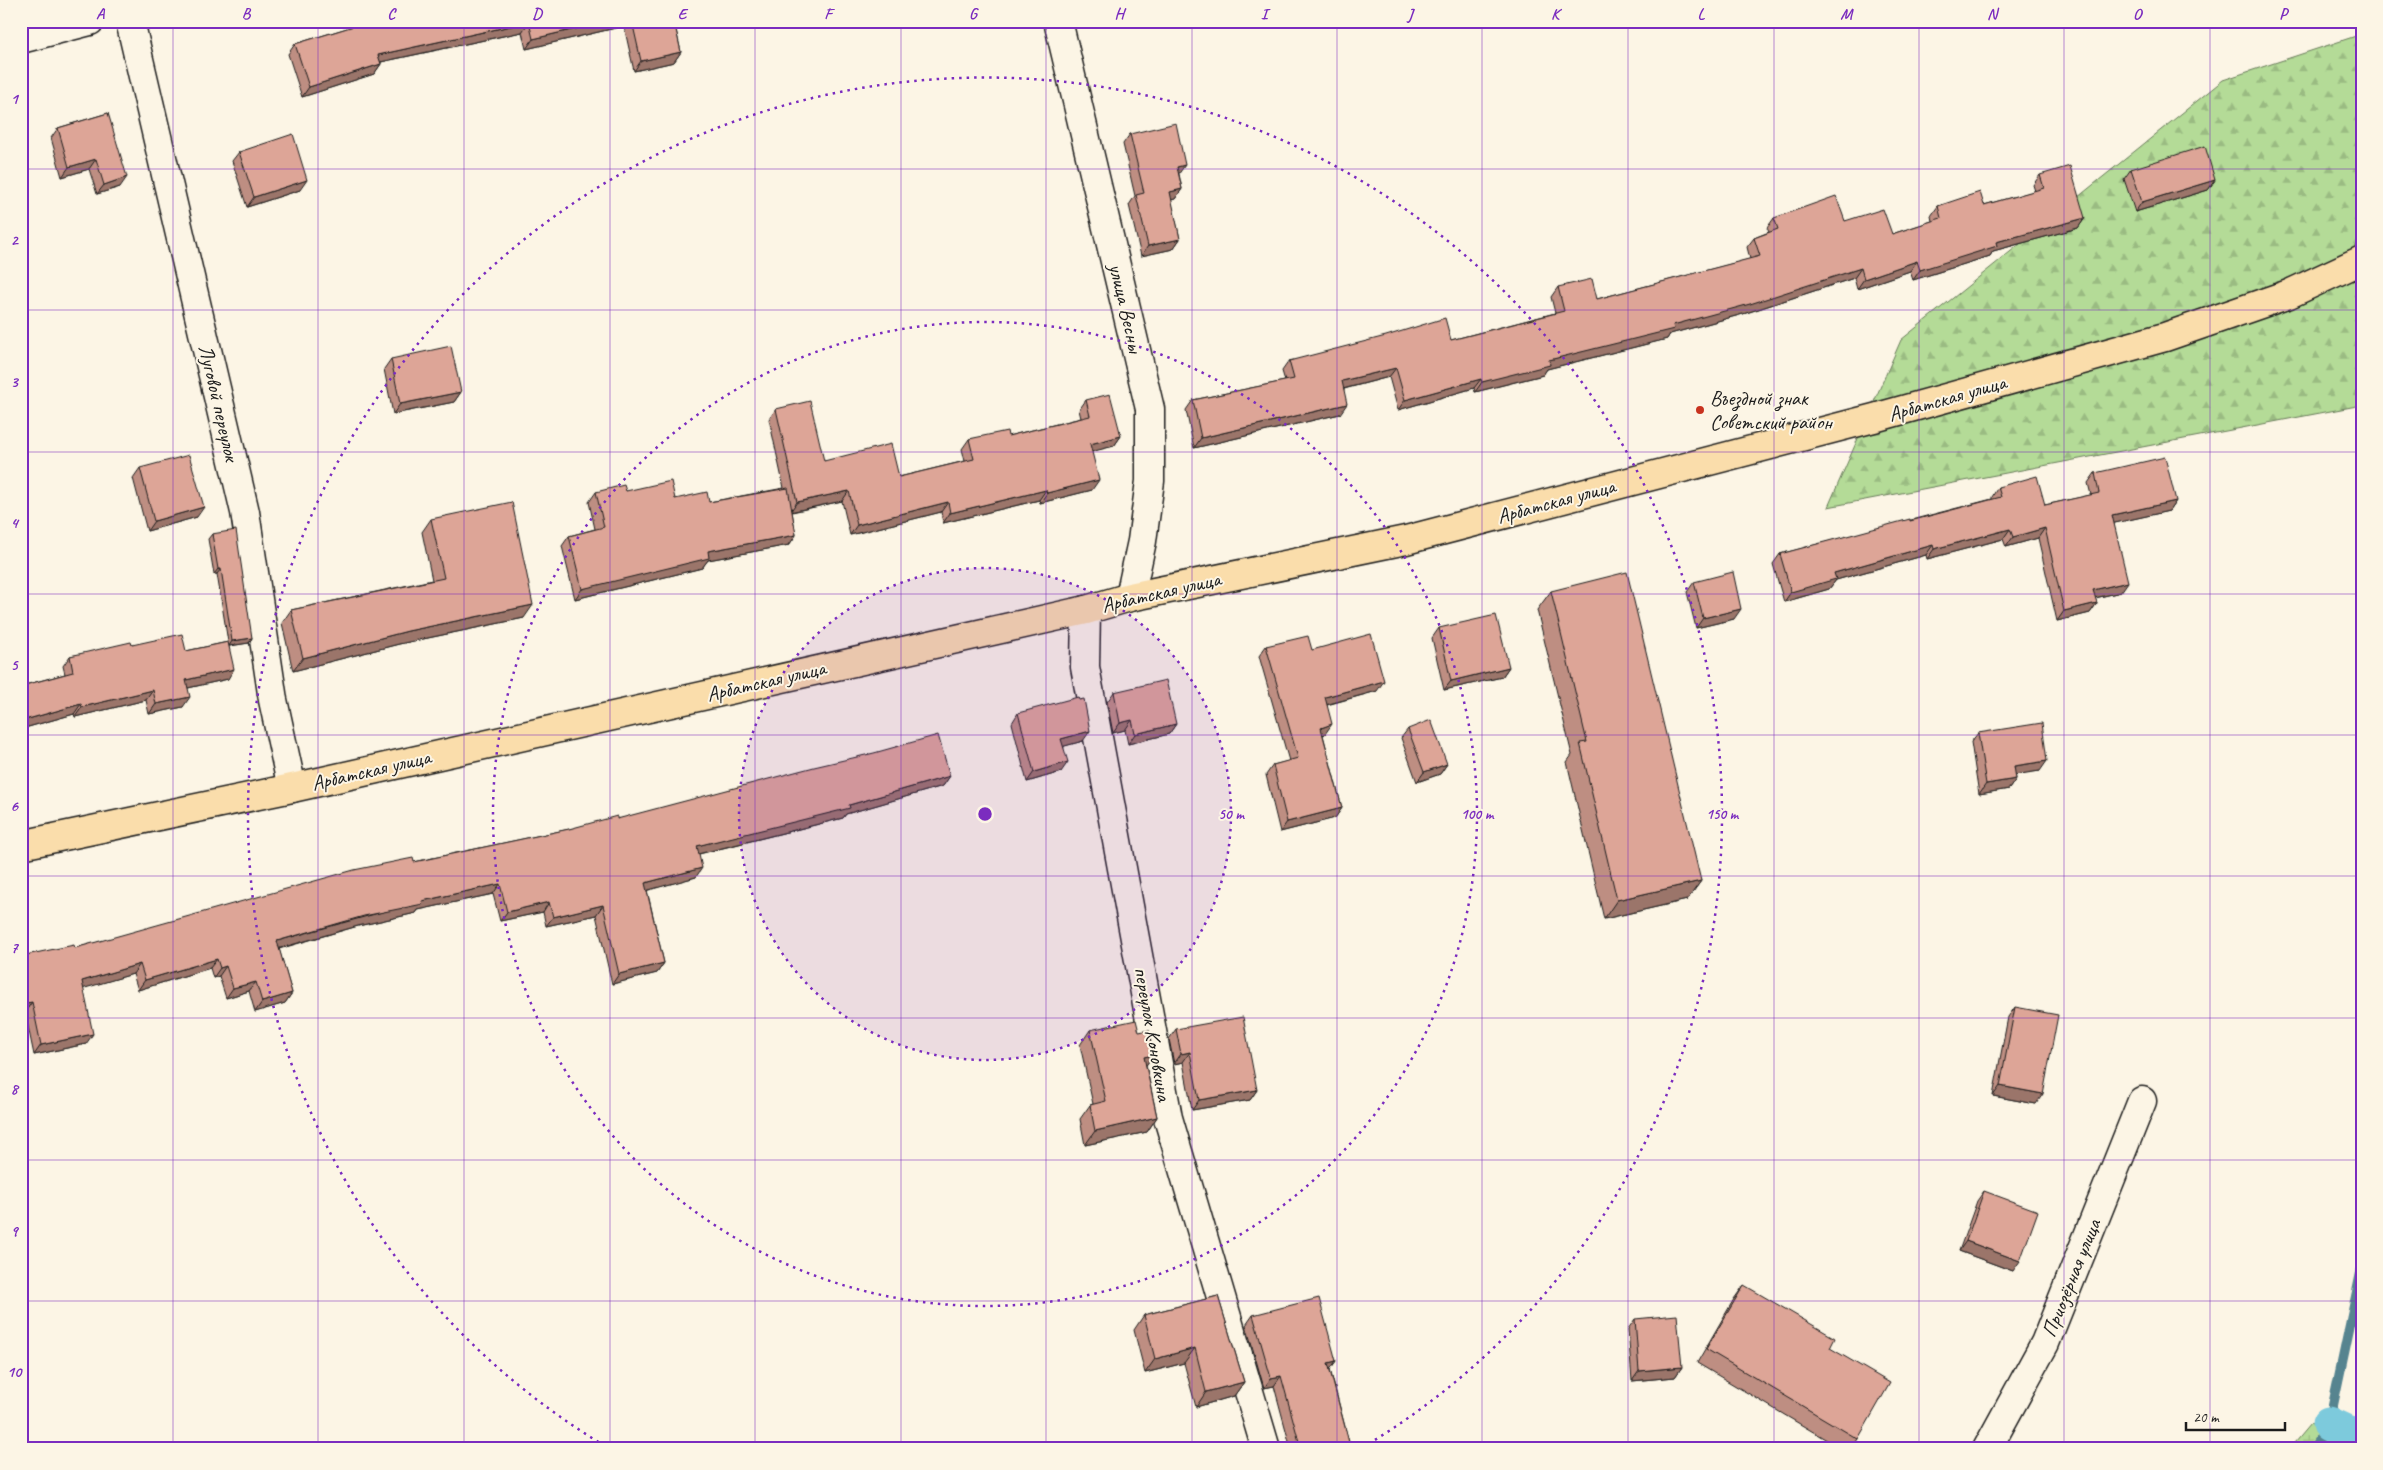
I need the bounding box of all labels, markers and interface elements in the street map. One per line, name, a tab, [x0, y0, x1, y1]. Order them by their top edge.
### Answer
text: A	[96, 4, 106, 24]
text: B	[242, 4, 252, 24]
text: C	[387, 4, 397, 24]
text: D	[532, 4, 543, 24]
text: E	[678, 4, 689, 24]
text: F	[824, 4, 835, 24]
text: G	[969, 4, 979, 24]
text: H	[1114, 4, 1126, 24]
text: I	[1261, 4, 1271, 24]
text: J	[1406, 4, 1415, 24]
text: K	[1551, 4, 1563, 24]
text: L	[1698, 4, 1706, 24]
text: M	[1840, 4, 1854, 24]
text: N	[1987, 4, 2000, 24]
text: O	[2133, 4, 2143, 24]
text: P	[2279, 4, 2289, 24]
text: 1	[10, 89, 19, 109]
text: 2	[10, 230, 19, 250]
street label: улица Весны	[1103, 259, 1149, 357]
street label: Луговой переулок	[193, 342, 246, 466]
street label: Арбатская улица	[1885, 368, 2011, 427]
text: 3	[10, 372, 19, 392]
place label: Въездной знак Советский район	[1710, 385, 1833, 435]
marker: Въездной знак Советский район	[1694, 404, 1706, 416]
street label: Арбатская улица	[1494, 472, 1620, 529]
text: 4	[10, 513, 19, 533]
street label: Арбатская улица	[1099, 565, 1225, 618]
street label: Арбатская улица	[704, 654, 830, 707]
text: 5	[11, 655, 20, 675]
street label: Арбатская улица	[309, 743, 435, 796]
text: 6	[10, 796, 19, 816]
centre of rings	[976, 805, 994, 823]
text: 50 m	[1218, 805, 1245, 824]
text: 100 m	[1461, 805, 1495, 824]
text: 150 m	[1706, 805, 1740, 824]
text: 7	[10, 938, 19, 958]
street label: переулок Коновкина	[1128, 965, 1178, 1105]
text: 8	[10, 1079, 19, 1099]
street label: Приозёрная улица	[2036, 1214, 2107, 1341]
text: 9	[10, 1221, 19, 1241]
text: 10	[7, 1362, 23, 1382]
scale bar	[2186, 1400, 2284, 1432]
text: 20 m	[2193, 1408, 2220, 1427]

